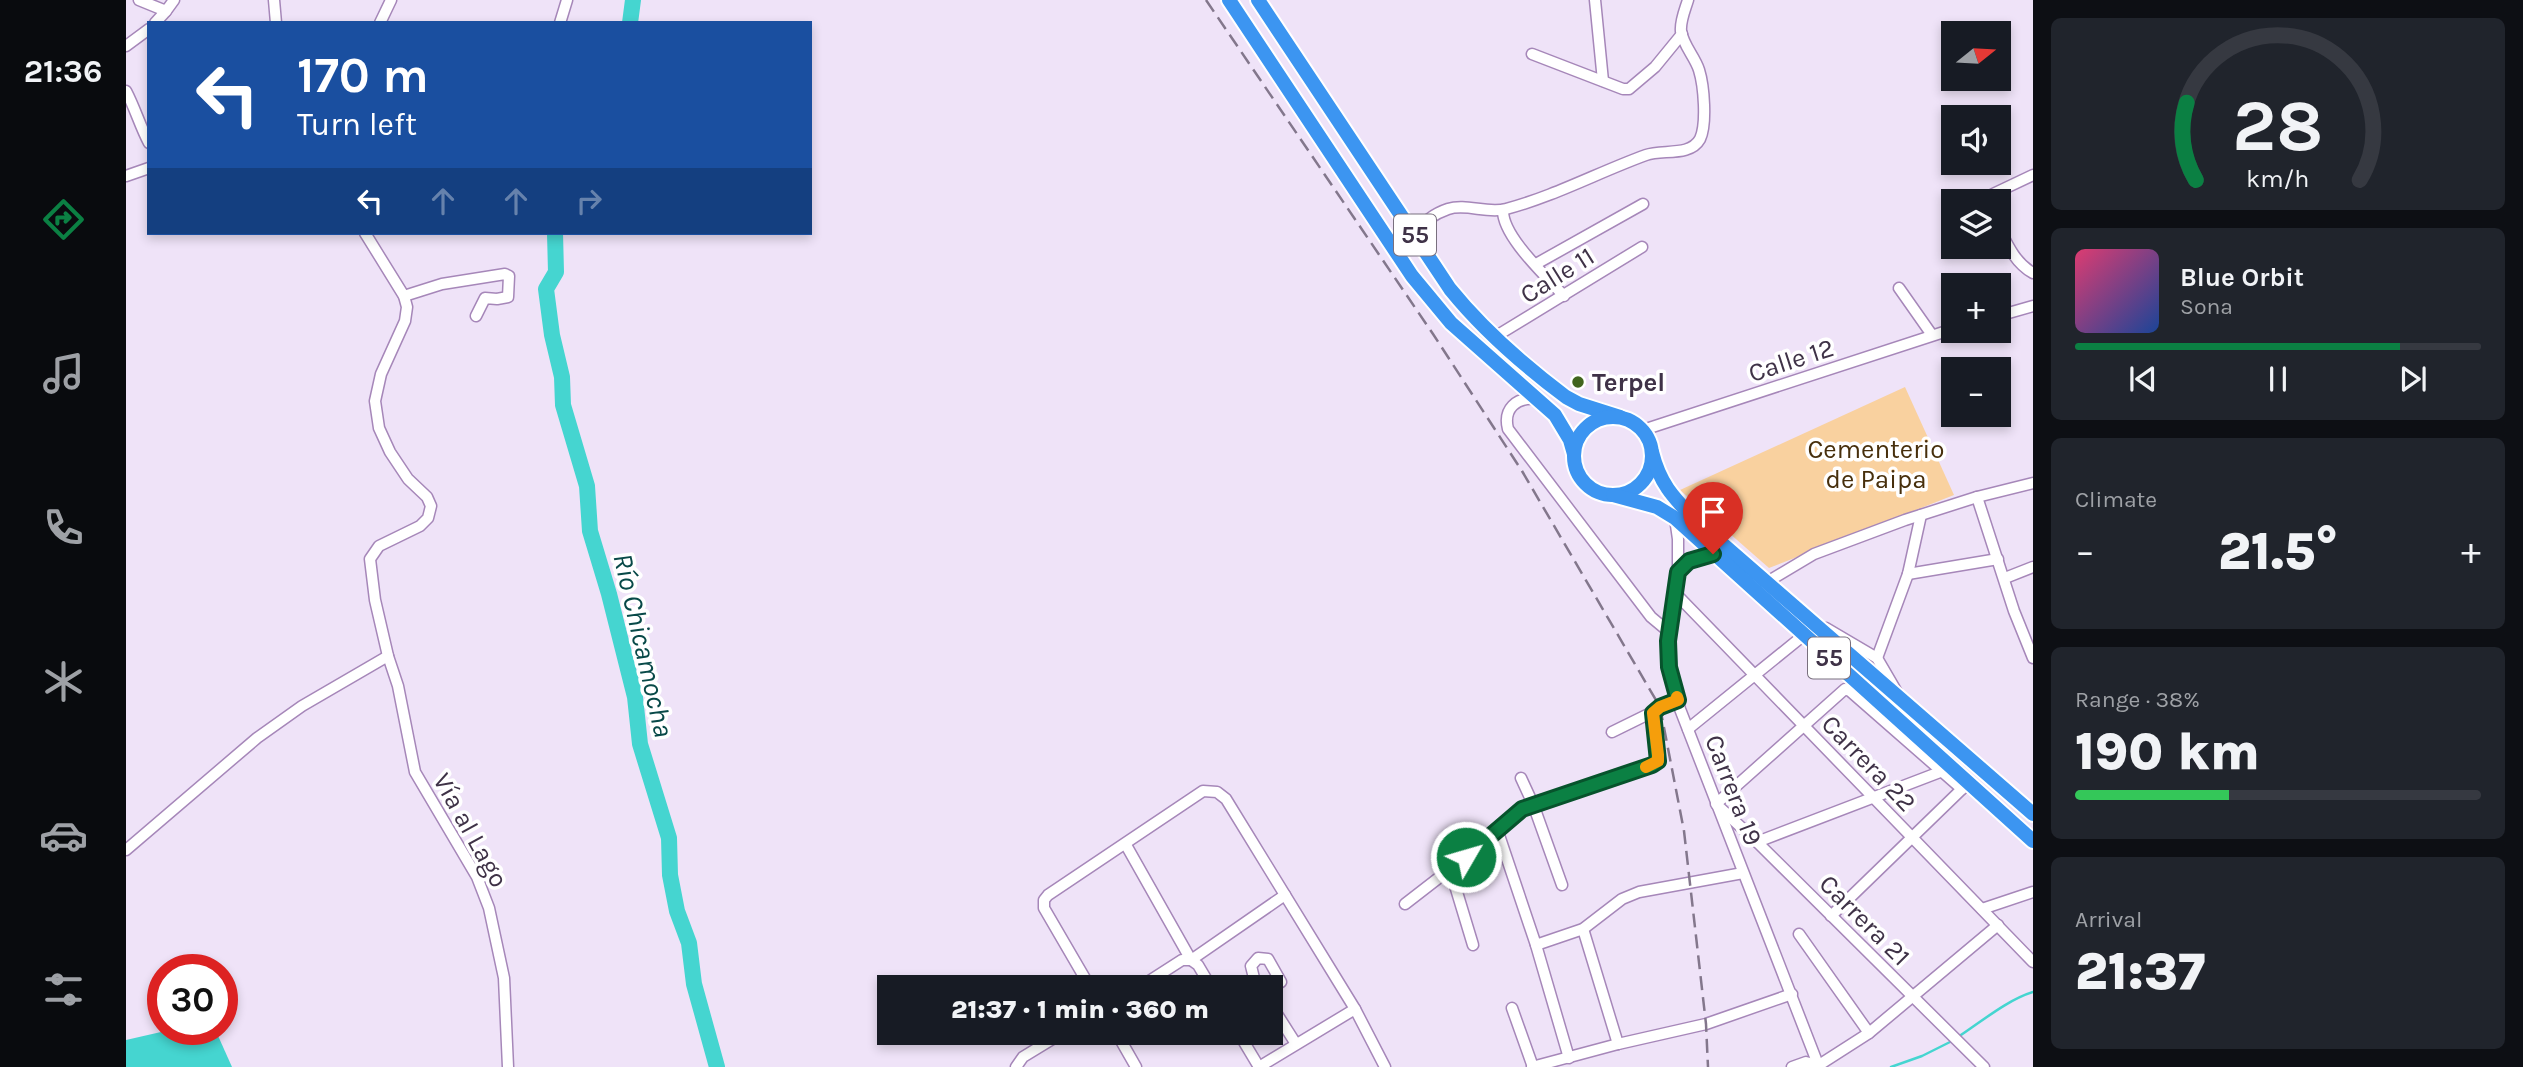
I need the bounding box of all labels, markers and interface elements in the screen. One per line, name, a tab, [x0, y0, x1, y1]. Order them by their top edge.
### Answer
north arrow	[1941, 21, 2011, 91]
map controls	[1941, 21, 2011, 427]
text: 170 m	[297, 47, 429, 104]
icon: left	[182, 49, 273, 140]
text: 21:36	[24, 53, 102, 90]
text: 28	[2232, 83, 2324, 168]
button: sound	[1941, 105, 2011, 175]
text: Turn left	[297, 106, 417, 143]
text: km/h	[2246, 164, 2310, 193]
icon: left	[351, 182, 389, 220]
icon: ahead	[424, 182, 462, 220]
icon: ahead	[497, 182, 535, 220]
icon: right	[570, 182, 608, 220]
button: layers	[1941, 189, 2011, 259]
icon: directions	[39, 195, 88, 244]
road number: 55	[1394, 214, 1436, 256]
street label: Calle 11	[1514, 241, 1600, 310]
text: Blue Orbit	[2180, 262, 2304, 293]
button: +	[1941, 273, 2011, 343]
text: Sona	[2180, 293, 2233, 320]
street label: Calle 12	[1745, 332, 1838, 389]
icon: music	[39, 349, 88, 398]
button: −	[1941, 357, 2011, 427]
icon: previous	[2124, 360, 2162, 398]
icon: pause	[2259, 360, 2297, 398]
icon: next	[2394, 360, 2432, 398]
place label: Terpel	[1592, 367, 1665, 398]
marker: Terpel	[1570, 374, 1586, 390]
park label: Cementerio de Paipa	[1807, 434, 1945, 495]
pin	[1683, 482, 1743, 554]
text: Climate	[2075, 486, 2157, 513]
icon: arrive	[1694, 493, 1732, 531]
icon: phone	[39, 503, 88, 552]
text: 21.5°	[2218, 521, 2338, 582]
text: −	[2075, 529, 2095, 574]
text: +	[2461, 529, 2481, 574]
water label: Río Chicamocha	[606, 550, 681, 740]
road number: 55	[1808, 638, 1850, 678]
icon: climate	[39, 657, 88, 706]
text: Range · 38%	[2075, 686, 2200, 713]
street label: Carrera 22	[1815, 709, 1922, 818]
text: 190 km	[2075, 721, 2260, 782]
street label: Carrera 19	[1698, 730, 1769, 850]
street label: Vía al Lago	[426, 768, 515, 893]
icon: car	[39, 811, 88, 860]
position arrow	[1429, 820, 1503, 894]
street label: Carrera 21	[1813, 868, 1917, 972]
text: Arrival	[2075, 906, 2142, 933]
text: 21:37	[2075, 941, 2205, 1002]
speed limit sign: 30	[147, 954, 238, 1045]
icon: filters	[39, 965, 88, 1014]
text: 21:37 · 1 min · 360 m	[951, 994, 1209, 1025]

